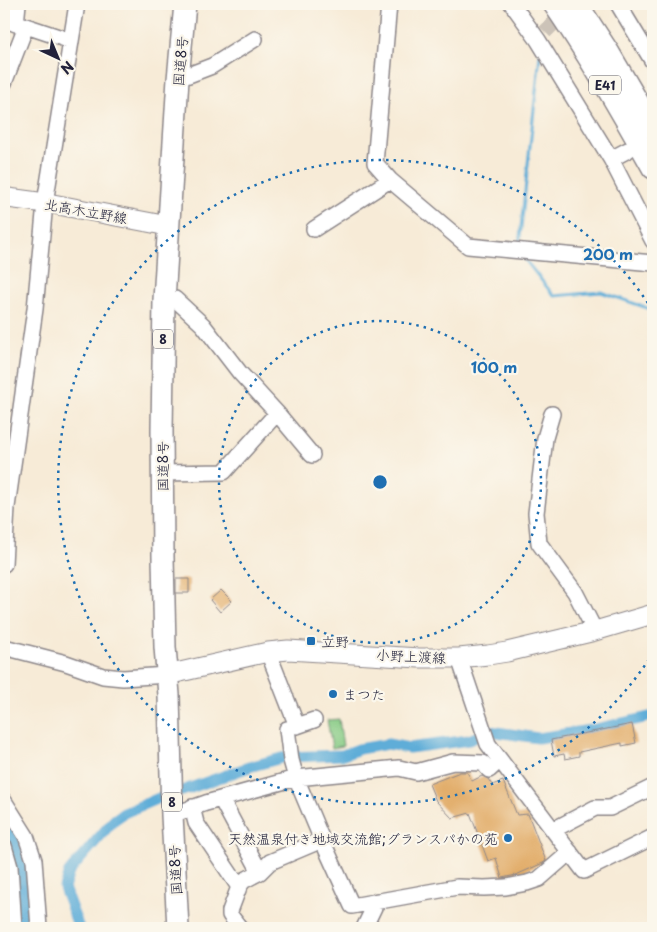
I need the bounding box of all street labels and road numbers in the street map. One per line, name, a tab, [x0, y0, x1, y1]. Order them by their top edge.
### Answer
street label: 国道8号	[167, 35, 193, 87]
road number: E41	[589, 76, 621, 94]
street label: 北高木立野線	[43, 193, 129, 229]
road number: 8	[153, 329, 173, 348]
street label: 国道8号	[152, 441, 173, 491]
street label: 小野上渡線	[375, 644, 447, 668]
road number: 8	[162, 792, 182, 812]
street label: 国道8号	[163, 844, 187, 896]

